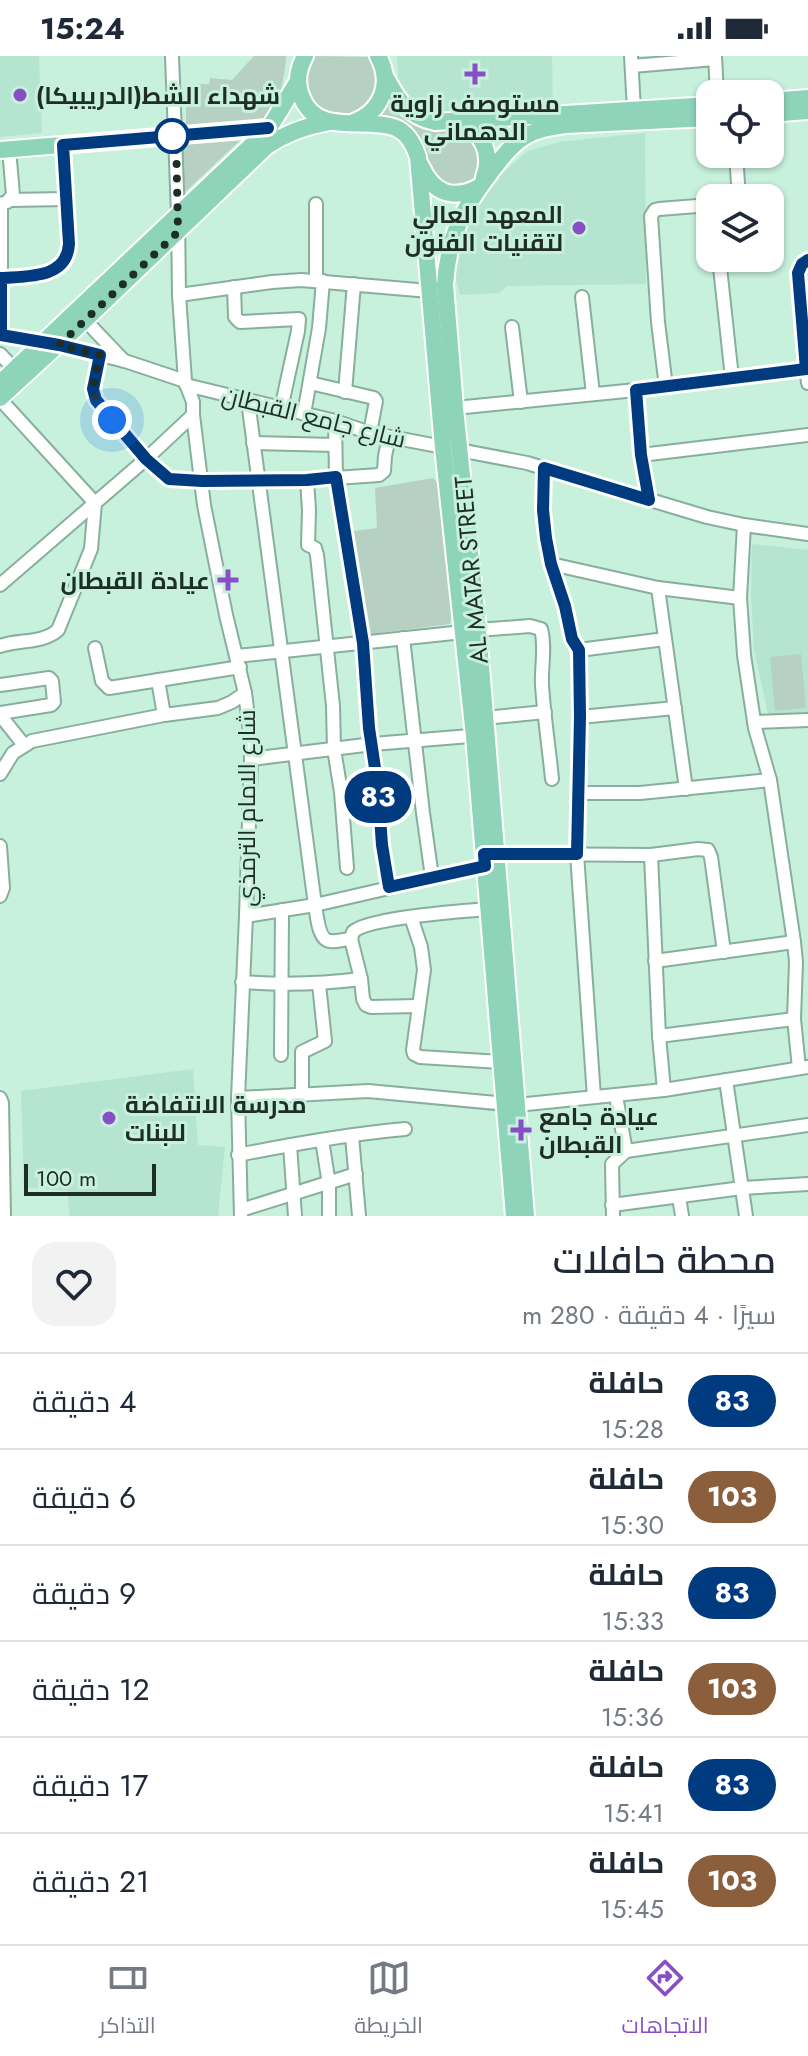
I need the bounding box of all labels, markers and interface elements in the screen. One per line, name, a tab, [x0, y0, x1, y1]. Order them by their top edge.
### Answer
text: 15:24	[40, 7, 125, 50]
marker: مستوصف زاوية الدهماني	[464, 63, 486, 85]
place label: شهداء الشط(الدريبيكا)	[36, 78, 280, 113]
map controls	[696, 80, 784, 272]
button: locate	[696, 80, 784, 168]
marker: شهداء الشط(الدريبيكا)	[11, 86, 29, 104]
place label: مستوصف زاوية الدهماني	[390, 86, 560, 151]
unlabelled marker	[155, 119, 189, 153]
button: layers	[696, 184, 784, 272]
place label: المعهد العالي لتقنيات الفنون	[405, 197, 563, 260]
marker: المعهد العالي لتقنيات الفنون	[570, 219, 588, 237]
street label: شارع جامع القبطان	[218, 377, 410, 457]
your location	[92, 400, 132, 440]
street label: AL MATAR STREET	[445, 475, 497, 665]
place label: عيادة القبطان	[60, 563, 210, 598]
marker: عيادة القبطان	[217, 569, 239, 591]
street label: شارع الامام الترمذي	[229, 709, 265, 907]
line badge: 83	[342, 771, 414, 823]
text: 83	[361, 776, 395, 817]
place label: مدرسة الانتفاضة للبنات	[125, 1087, 307, 1150]
place label: عيادة جامع القبطان	[539, 1099, 659, 1162]
marker: مدرسة الانتفاضة للبنات	[100, 1109, 118, 1127]
marker: عيادة جامع القبطان	[510, 1119, 532, 1141]
scale bar	[24, 1160, 156, 1196]
text: 100 m	[36, 1162, 96, 1194]
text: محطة حافلات	[553, 1232, 776, 1287]
button: heart	[32, 1242, 116, 1326]
text: سيرًا · 4 دقيقة · 280 m	[522, 1296, 776, 1334]
text: حافلة	[589, 1361, 664, 1404]
text: 4 دقيقة	[32, 1380, 137, 1423]
text: 83	[715, 1380, 749, 1421]
text: 15:28	[601, 1410, 664, 1448]
text: حافلة	[589, 1457, 664, 1500]
text: 6 دقيقة	[32, 1476, 136, 1519]
text: 103	[707, 1476, 757, 1517]
text: 15:30	[600, 1506, 664, 1544]
text: حافلة	[589, 1553, 664, 1596]
text: 9 دقيقة	[32, 1572, 136, 1615]
text: 83	[715, 1572, 749, 1613]
text: 15:33	[601, 1602, 664, 1640]
text: حافلة	[589, 1649, 664, 1692]
text: 12 دقيقة	[32, 1668, 150, 1711]
text: 103	[707, 1668, 757, 1709]
text: 15:36	[601, 1698, 664, 1736]
text: حافلة	[589, 1745, 664, 1788]
text: 17 دقيقة	[32, 1764, 148, 1807]
text: 83	[715, 1764, 749, 1805]
text: 15:41	[603, 1794, 664, 1832]
text: حافلة	[589, 1841, 664, 1884]
text: 21 دقيقة	[32, 1860, 150, 1903]
text: 103	[707, 1860, 757, 1901]
text: 15:45	[600, 1890, 664, 1928]
tab: التذاكر	[99, 1956, 156, 2046]
tab: الخريطة	[354, 1956, 423, 2046]
tab: الاتجاهات	[622, 1956, 709, 2046]

